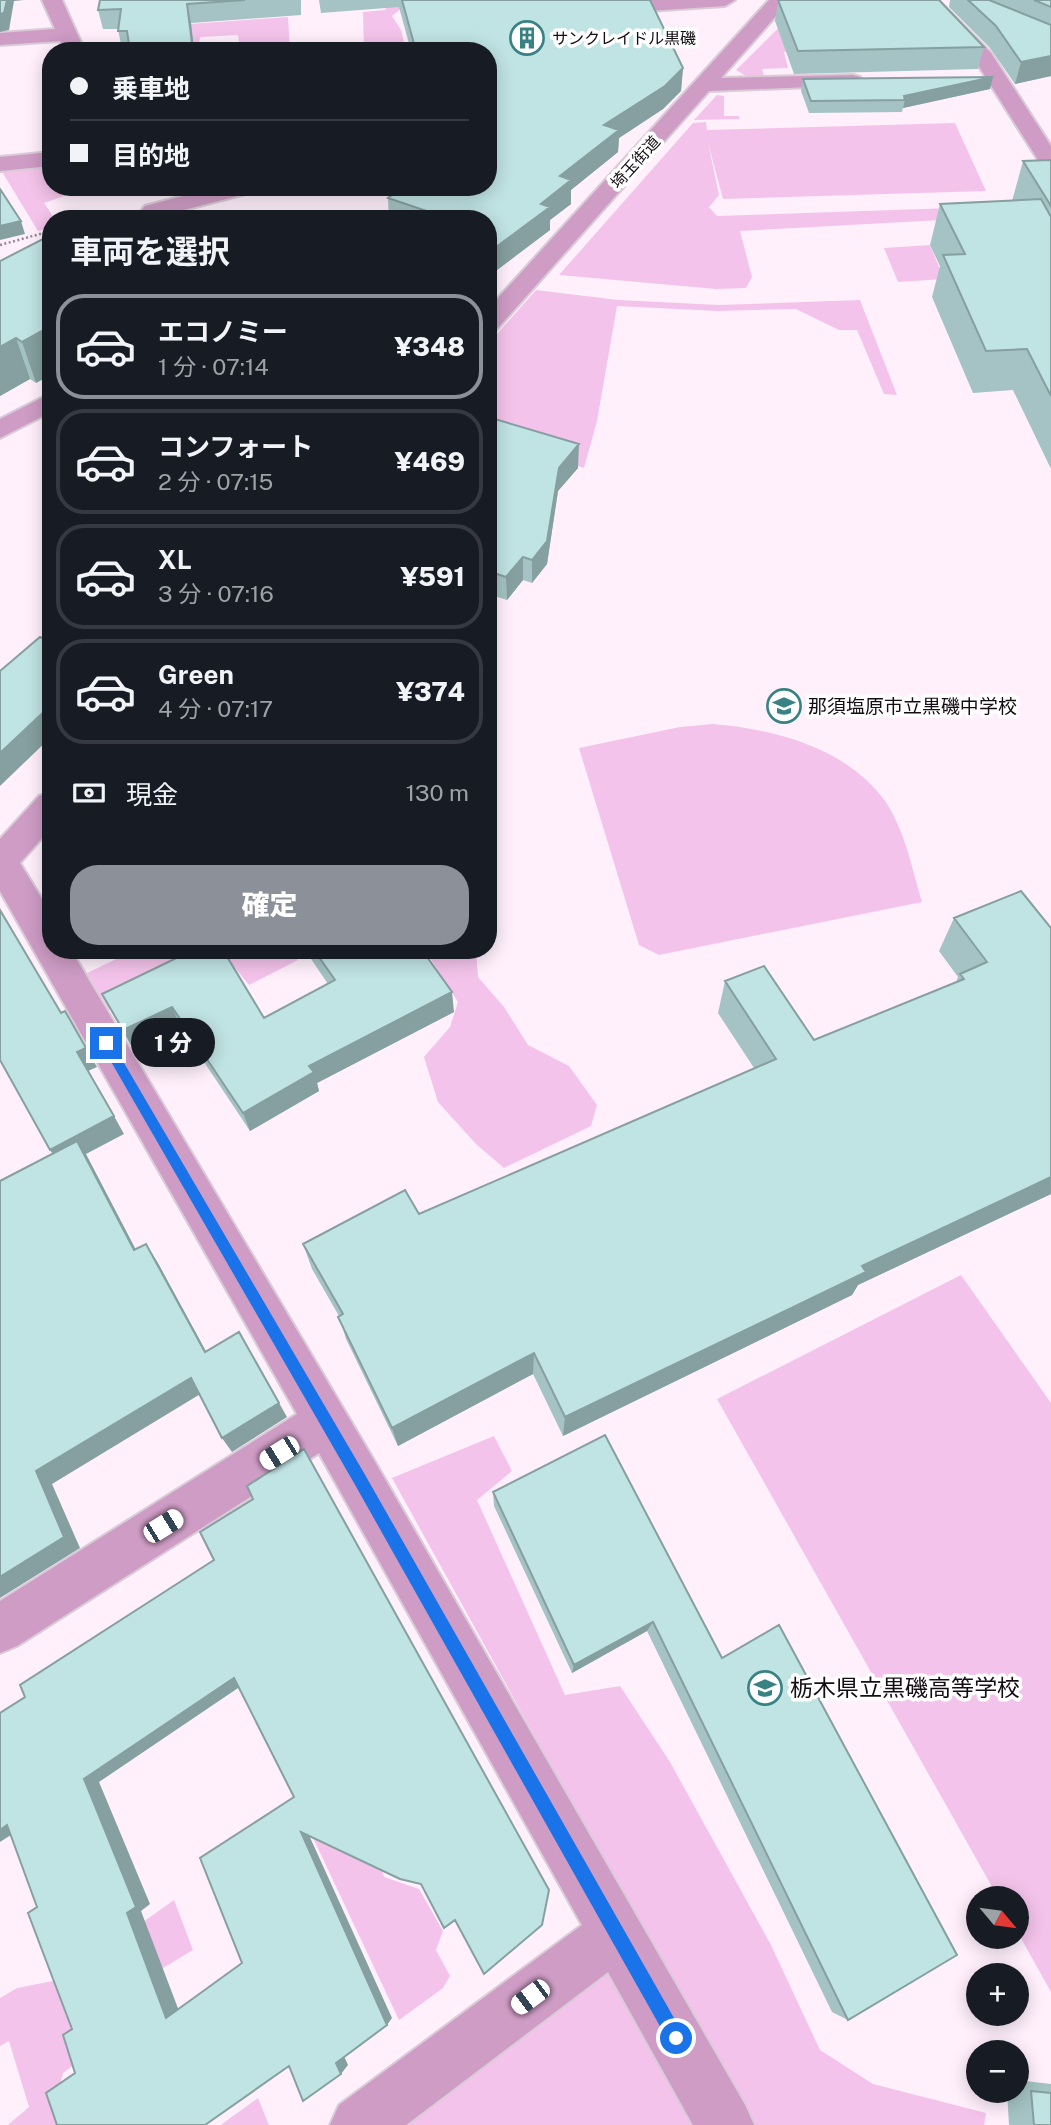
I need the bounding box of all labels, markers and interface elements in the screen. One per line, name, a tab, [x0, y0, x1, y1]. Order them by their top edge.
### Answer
building icon: サンクレイドル黒磯	[508, 19, 546, 57]
place label: サンクレイドル黒磯	[552, 29, 696, 48]
text: 乗車地	[112, 73, 190, 104]
street label: 埼玉街道	[607, 132, 664, 192]
text: 目的地	[112, 140, 190, 171]
text: 車両を選択	[70, 233, 230, 270]
icon: car	[74, 315, 137, 378]
text: エコノミー	[158, 316, 288, 347]
text: ¥348	[395, 331, 465, 362]
text: 1 分 · 07:14	[158, 353, 269, 380]
icon: car	[74, 430, 137, 493]
text: コンフォート	[158, 431, 313, 462]
text: ¥469	[395, 446, 465, 477]
text: 2 分 · 07:15	[158, 468, 273, 495]
text: XL	[158, 544, 192, 575]
icon: car	[74, 545, 137, 608]
text: ¥591	[400, 561, 465, 592]
text: 3 分 · 07:16	[158, 580, 274, 607]
text: Green	[158, 659, 234, 690]
icon: car	[74, 660, 137, 723]
text: ¥374	[396, 676, 465, 707]
school or university icon: 那須塩原市立黒磯中学校	[765, 687, 803, 725]
text: 4 分 · 07:17	[158, 695, 273, 722]
place label: 那須塩原市立黒磯中学校	[808, 695, 1017, 717]
icon: cash	[70, 774, 108, 812]
text: 現金	[126, 779, 178, 810]
text: 130 m	[406, 779, 469, 806]
button: 確定	[70, 865, 469, 945]
callout: 1 分	[130, 1018, 214, 1068]
route end	[90, 1027, 122, 1059]
text: 1 分	[154, 1029, 192, 1056]
car	[256, 1433, 303, 1473]
car	[140, 1506, 187, 1546]
school or university icon: 栃木県立黒磯高等学校	[746, 1669, 784, 1707]
place label: 栃木県立黒磯高等学校	[790, 1674, 1020, 1701]
north arrow	[966, 1886, 1029, 1950]
map controls	[966, 1886, 1029, 2103]
button: +	[966, 1963, 1029, 2026]
car	[507, 1976, 554, 2018]
route start	[660, 2022, 692, 2054]
button: −	[966, 2040, 1029, 2103]

